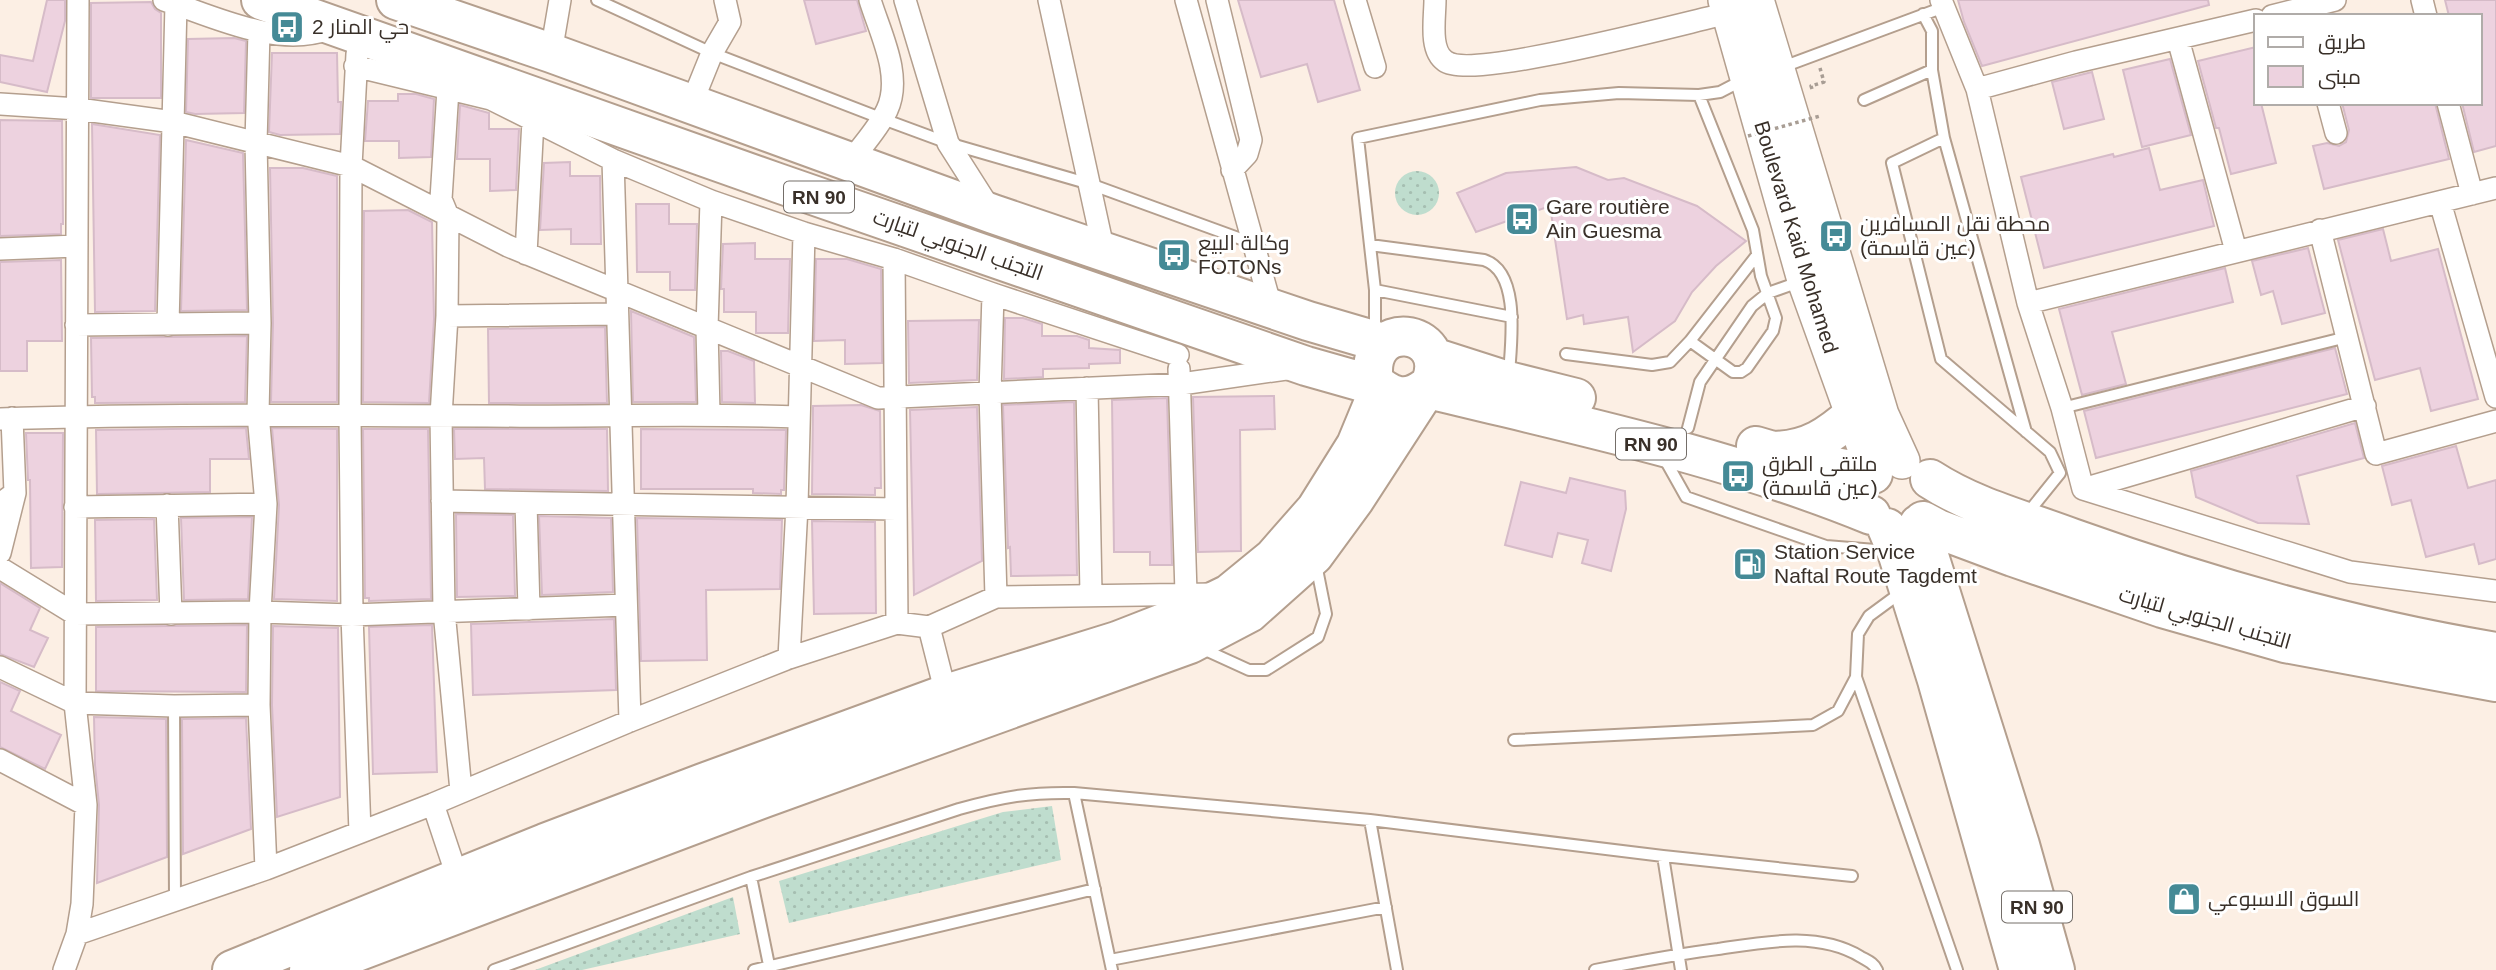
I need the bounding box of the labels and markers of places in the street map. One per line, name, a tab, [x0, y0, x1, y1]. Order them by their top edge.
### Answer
bus stop icon: حي المنار 2	[268, 8, 306, 46]
place label: حي المنار 2	[312, 15, 409, 43]
place label: Gare routière Ain Guesma	[1546, 195, 1670, 242]
bus stop icon: Gare routière Ain Guesma	[1503, 200, 1541, 238]
place label: محطة نقل المسافرين (عين قاسمة)	[1860, 212, 2050, 261]
bus stop icon: محطة نقل المسافرين (عين قاسمة)	[1817, 217, 1855, 255]
place label: وكالة البيع FOTONs	[1198, 231, 1290, 278]
bus stop icon: وكالة البيع FOTONs	[1155, 236, 1193, 274]
place label: ملتقى الطرق (عين قاسمة)	[1762, 452, 1878, 501]
bus stop icon: ملتقى الطرق (عين قاسمة)	[1719, 457, 1757, 495]
place label: Station Service Naftal Route Tagdemt	[1774, 540, 1977, 587]
fuel station icon: Station Service Naftal Route Tagdemt	[1731, 545, 1769, 583]
shop icon: السوق الاسبوعي	[2165, 880, 2203, 918]
place label: السوق الاسبوعي	[2208, 887, 2359, 915]

